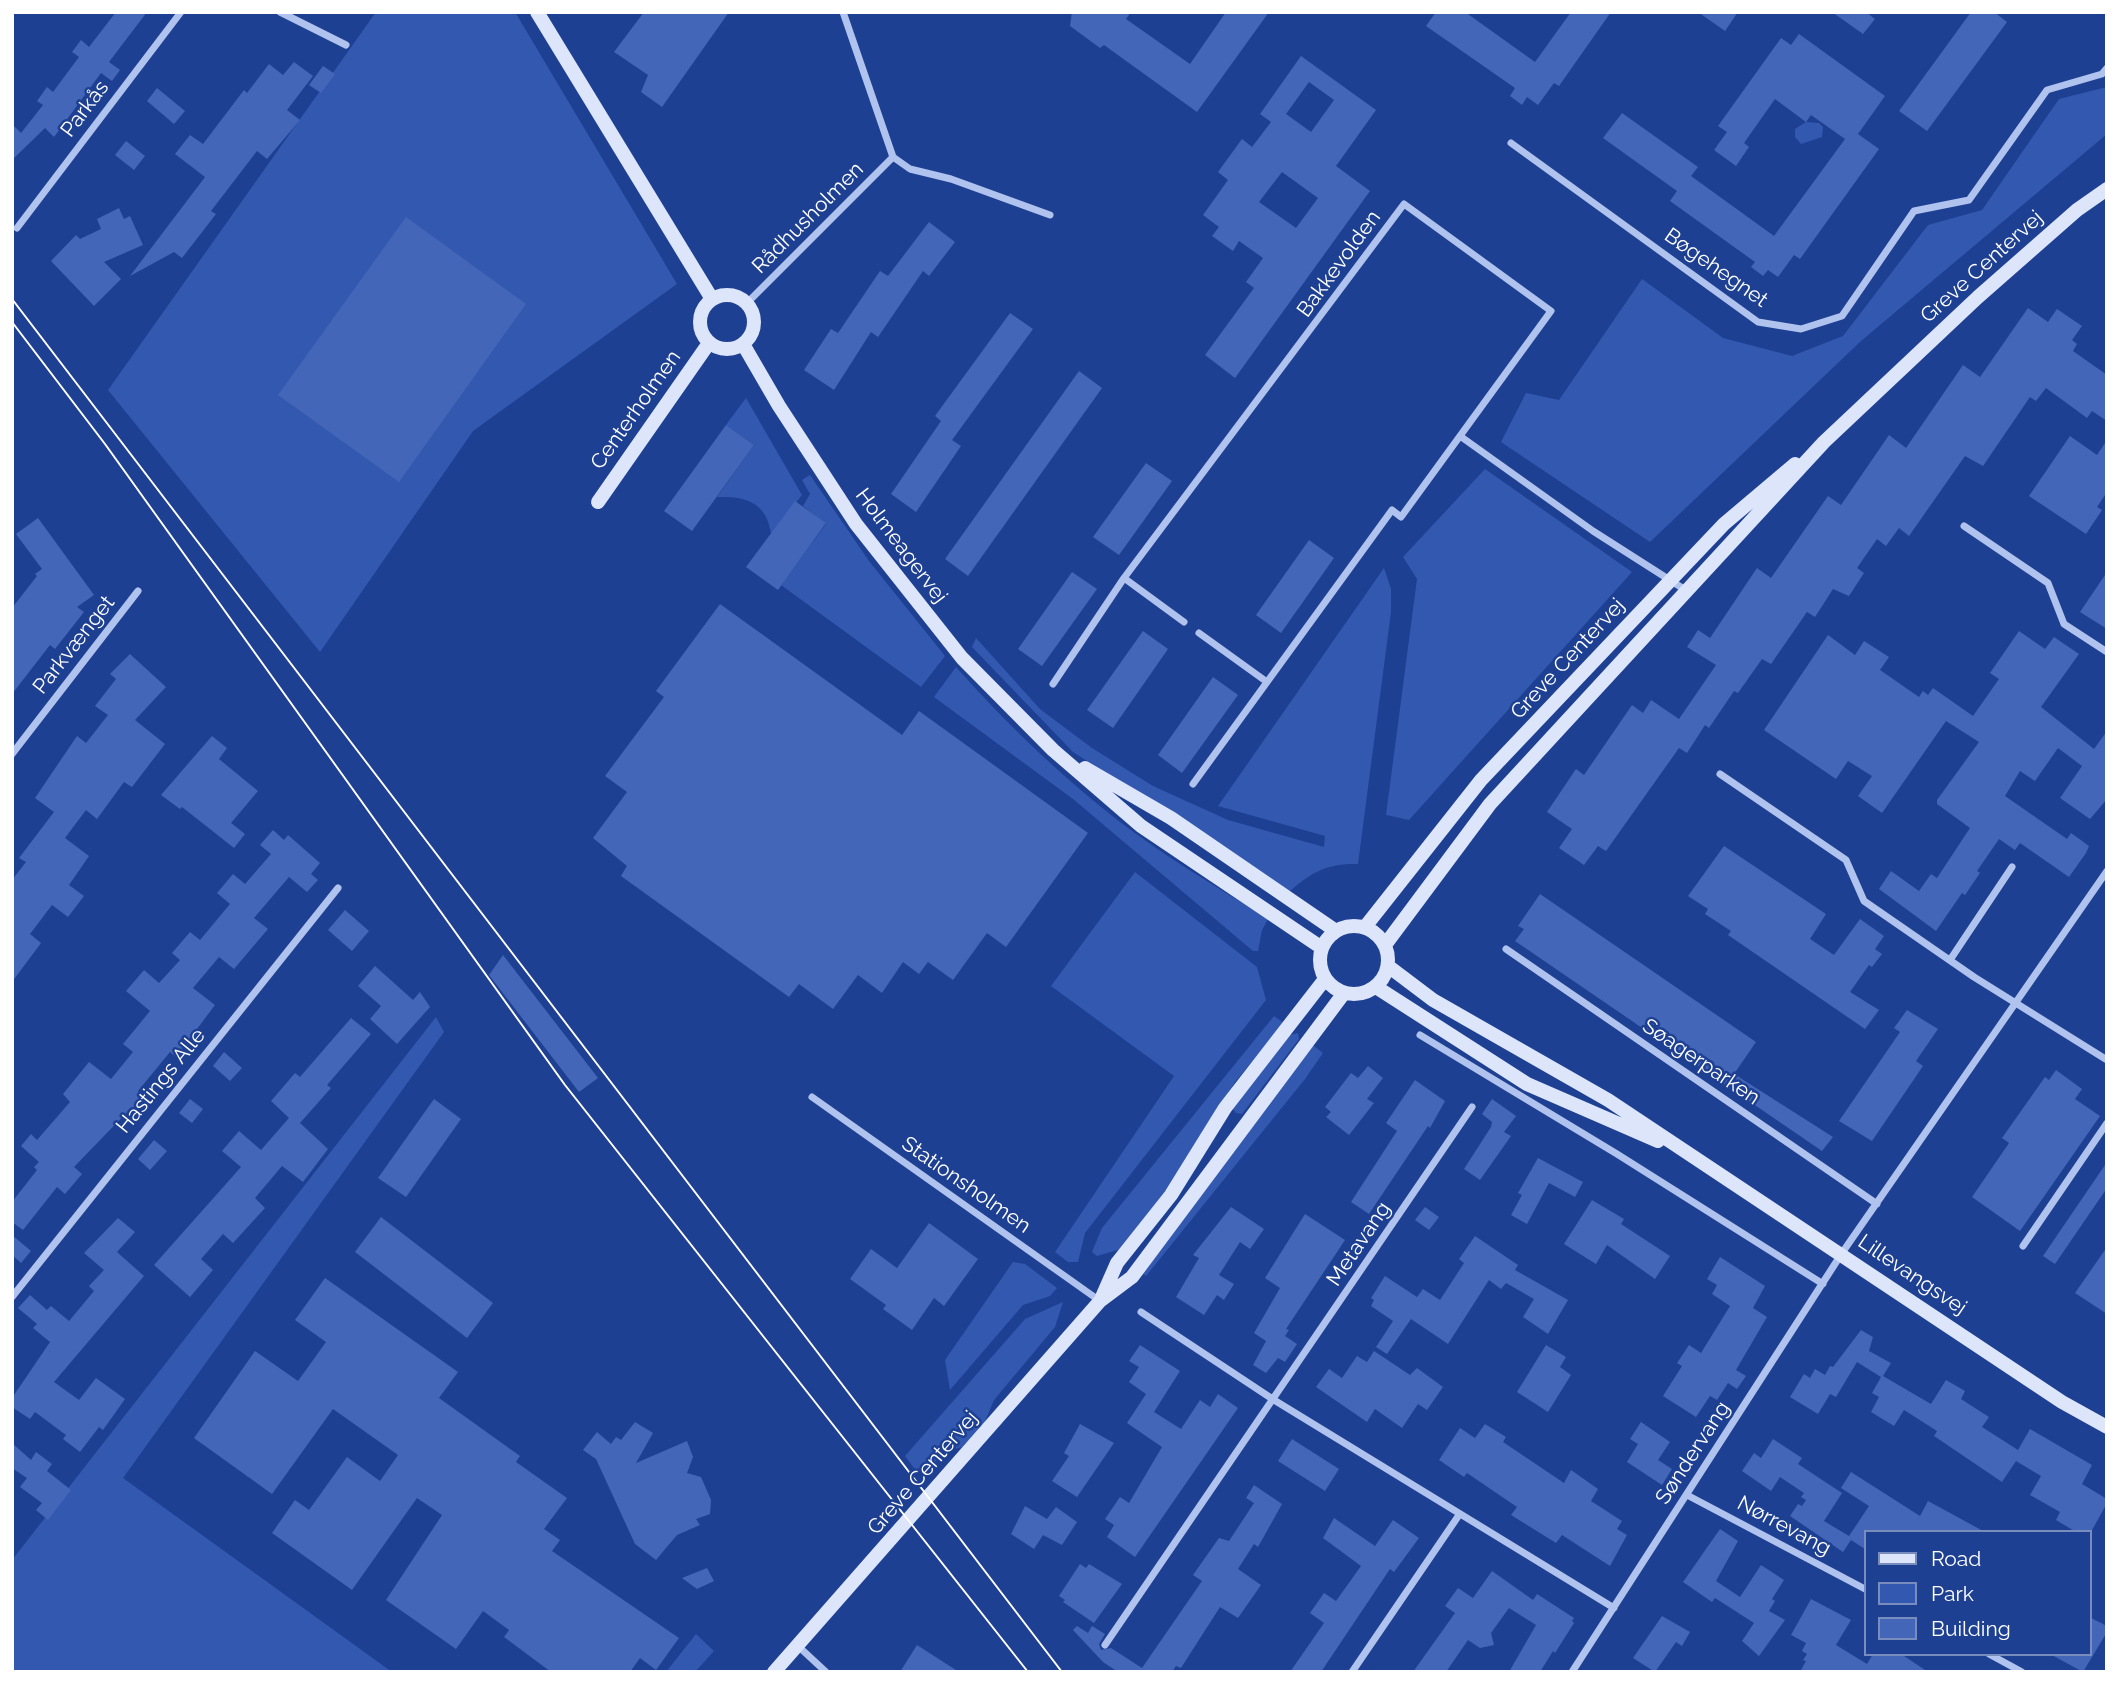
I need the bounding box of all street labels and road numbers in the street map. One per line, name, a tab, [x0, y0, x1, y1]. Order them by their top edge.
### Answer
street label: Parkås	[56, 76, 114, 142]
street label: Rådhusholmen	[747, 157, 869, 279]
street label: Greve Centervej	[1916, 205, 2048, 329]
street label: Bakkevolden	[1292, 206, 1386, 322]
street label: Bøgehegnet	[1659, 223, 1773, 313]
street label: Centerholmen	[586, 346, 686, 474]
street label: Holmeagervej	[850, 484, 952, 608]
street label: Parkvænget	[28, 591, 120, 699]
street label: Greve Centervej	[1506, 593, 1630, 725]
street label: Søagerparken	[1637, 1013, 1765, 1111]
street label: Hastings Alle	[111, 1024, 211, 1138]
street label: Stationsholmen	[897, 1131, 1035, 1239]
street label: Metavang	[1322, 1197, 1396, 1291]
street label: Lillevangsvej	[1853, 1229, 1971, 1321]
street label: Søndervang	[1650, 1397, 1736, 1509]
street label: Greve Centervej	[862, 1406, 984, 1540]
street label: Nørrevang	[1733, 1491, 1835, 1561]

